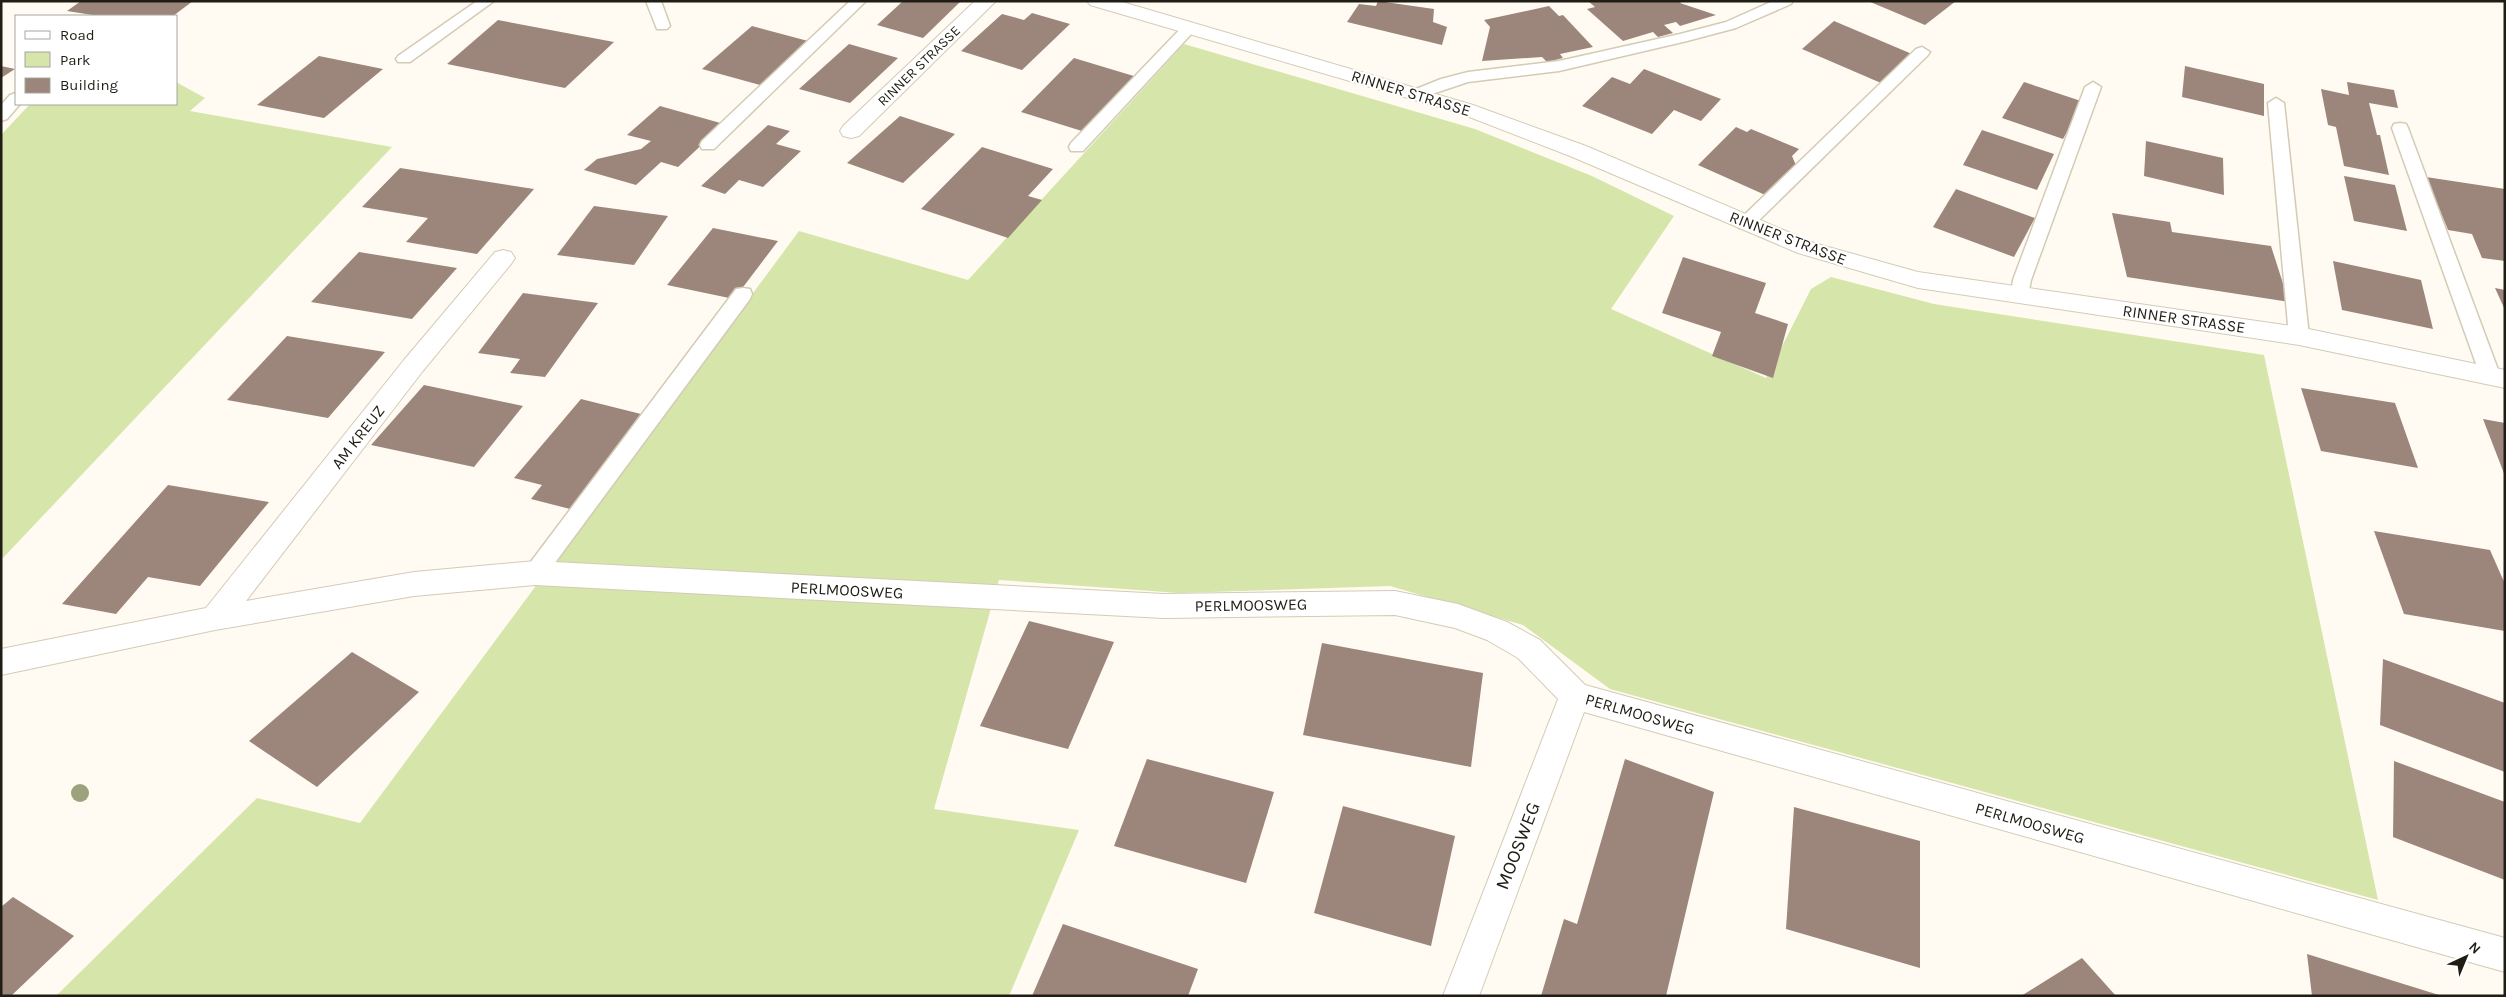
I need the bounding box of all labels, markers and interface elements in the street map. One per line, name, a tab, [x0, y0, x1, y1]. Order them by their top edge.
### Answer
legend	[15, 15, 178, 105]
street label: RINNER STRASSE	[874, 22, 964, 110]
text: Road	[60, 26, 95, 44]
text: Park	[60, 51, 90, 69]
street label: RINNER STRASSE	[1349, 66, 1473, 120]
text: Building	[60, 76, 118, 94]
street label: RINNER STRASSE	[1727, 207, 1849, 269]
street label: RINNER STRASSE	[2121, 301, 2247, 337]
street label: AM KREUZ	[327, 402, 389, 472]
street label: PERLMOOSWEG	[790, 578, 904, 602]
street label: PERLMOOSWEG	[1195, 595, 1307, 615]
street label: PERLMOOSWEG	[1583, 689, 1697, 739]
street label: PERLMOOSWEG	[1973, 798, 2087, 848]
street label: MOOSWEG	[1491, 799, 1545, 893]
north arrow	[2441, 932, 2491, 982]
text: N	[2465, 938, 2484, 958]

